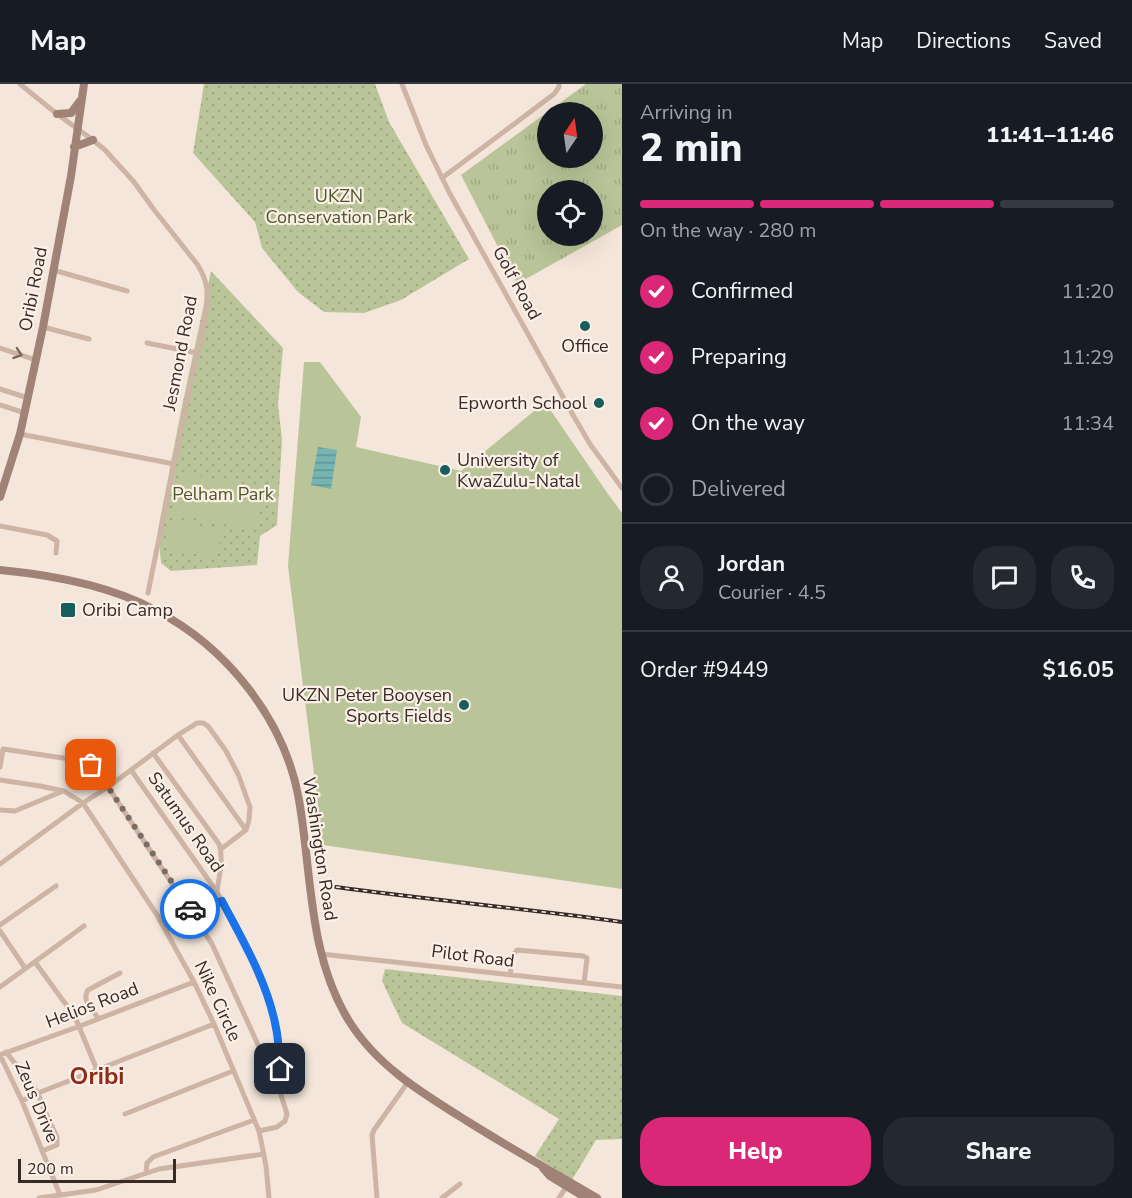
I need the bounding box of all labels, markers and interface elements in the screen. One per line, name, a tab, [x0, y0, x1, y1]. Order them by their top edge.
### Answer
text: Map	[30, 22, 86, 60]
text: Map	[842, 27, 883, 55]
text: Directions	[916, 27, 1011, 55]
text: Saved	[1044, 27, 1102, 55]
text: Arriving in	[640, 99, 733, 126]
north arrow	[537, 102, 603, 168]
map controls	[537, 102, 603, 246]
text: 11:41–11:46	[986, 120, 1114, 150]
text: 2 min	[640, 122, 743, 175]
button: locate	[537, 180, 603, 246]
park label: UKZN Conservation Park	[266, 184, 413, 229]
text: On the way · 280 m	[640, 217, 816, 244]
street label: Golf Road	[487, 242, 547, 324]
street label: Oribi Road	[13, 245, 53, 333]
icon: check	[640, 275, 673, 308]
text: Confirmed	[691, 276, 793, 306]
text: 11:20	[1061, 278, 1114, 305]
street label: Jesmond Road	[157, 293, 203, 414]
marker: Office	[578, 319, 592, 333]
place label: Office	[561, 334, 609, 358]
icon: check	[640, 341, 673, 374]
text: Preparing	[691, 342, 787, 372]
text: 11:29	[1061, 344, 1114, 371]
one-way arrow	[12, 347, 23, 360]
place label: Epworth School	[458, 391, 588, 415]
marker: Epworth School	[592, 396, 606, 410]
icon: check	[640, 407, 673, 440]
text: On the way	[691, 408, 805, 438]
text: 11:34	[1061, 410, 1114, 437]
place label: University of KwaZulu-Natal	[457, 448, 581, 493]
marker: University of KwaZulu-Natal	[438, 463, 452, 477]
text: Delivered	[691, 474, 786, 504]
park label: Pelham Park	[172, 482, 275, 506]
button: person	[640, 546, 703, 609]
button: chat	[973, 546, 1036, 609]
button: phone	[1051, 546, 1114, 609]
text: Jordan	[718, 549, 785, 579]
text: Courier · 4.5	[718, 579, 826, 606]
place label: Oribi Camp	[82, 598, 173, 622]
marker: Oribi Camp	[59, 601, 77, 619]
text: Order #9449	[640, 655, 769, 685]
text: $16.05	[1043, 655, 1114, 685]
place label: UKZN Peter Booysen Sports Fields	[282, 683, 452, 728]
marker: UKZN Peter Booysen Sports Fields	[457, 698, 471, 712]
pin	[65, 739, 116, 790]
icon: bag	[74, 748, 107, 781]
street label: Satumus Road	[142, 767, 230, 877]
street label: Washington Road	[297, 775, 343, 923]
courier	[160, 879, 220, 939]
icon: car	[174, 893, 207, 926]
street label: Pilot Road	[430, 939, 516, 973]
street label: Nike Circle	[189, 957, 247, 1045]
street label: Helios Road	[42, 976, 142, 1034]
pin	[254, 1043, 305, 1094]
icon: home	[263, 1052, 296, 1085]
street label: Zeus Drive	[9, 1058, 65, 1146]
district label: Oribi	[70, 1060, 124, 1092]
button: Help	[640, 1117, 871, 1186]
button: Share	[883, 1117, 1114, 1186]
scale bar	[18, 1156, 176, 1184]
text: 200 m	[27, 1158, 74, 1180]

